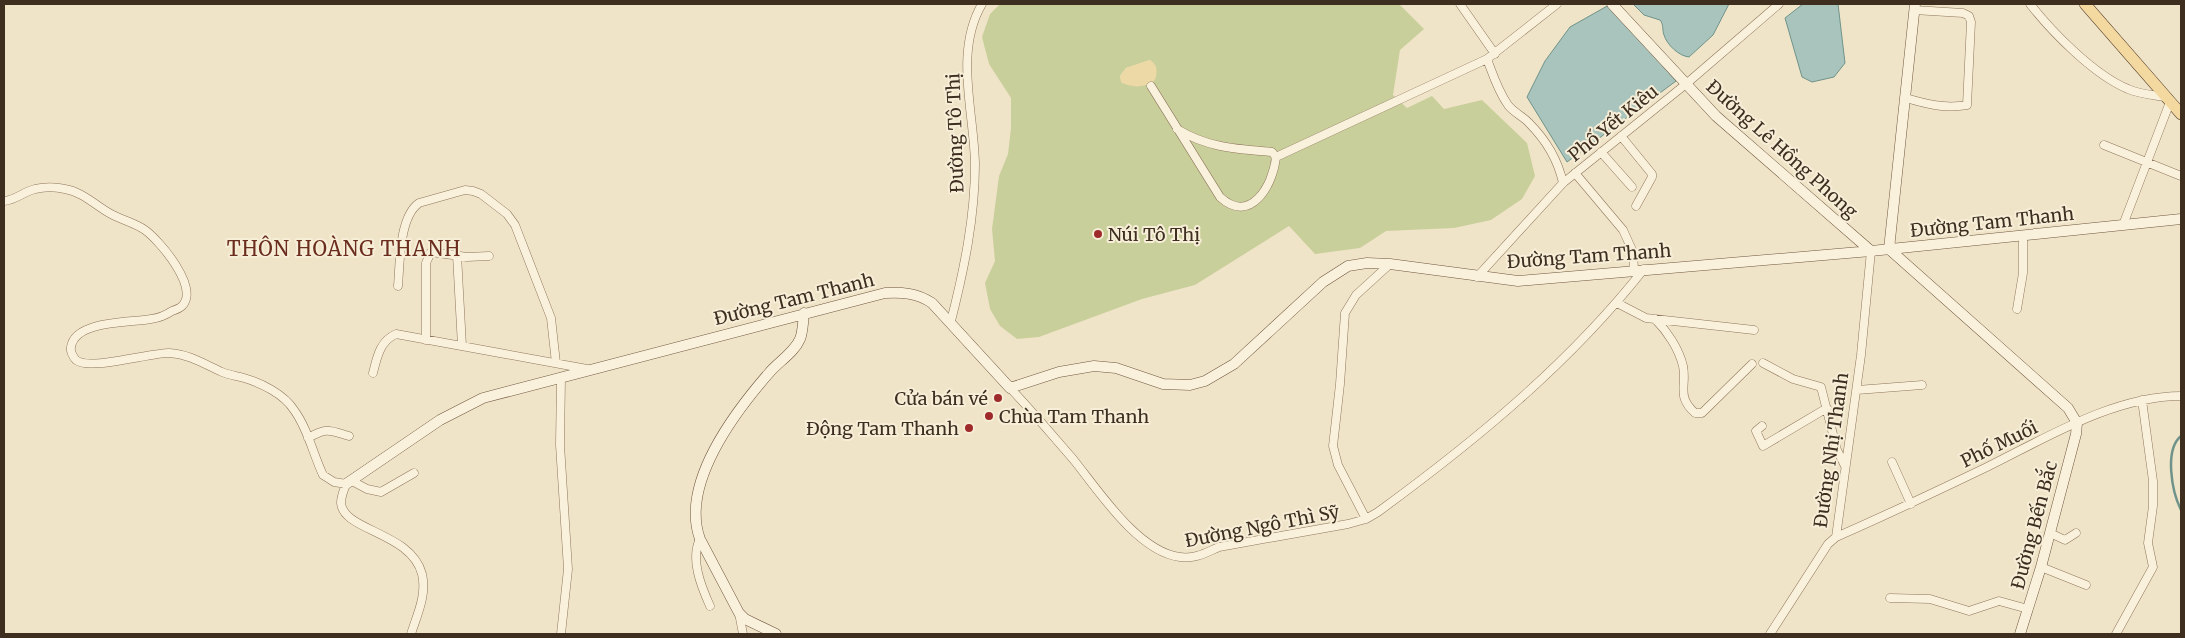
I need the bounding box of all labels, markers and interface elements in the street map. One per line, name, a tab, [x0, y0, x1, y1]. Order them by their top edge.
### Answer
street label: Đường Tô Thị	[941, 73, 969, 193]
street label: Đường Lê Hồng Phong	[1702, 75, 1862, 223]
street label: Phố Yết Kiêu	[1563, 80, 1663, 166]
street label: Đường Tam Thanh	[1909, 202, 2075, 242]
place label: Núi Tô Thị	[1108, 223, 1200, 246]
marker: Núi Tô Thị	[1092, 228, 1104, 240]
district label: THÔN HOÀNG THANH	[227, 234, 461, 261]
street label: Đường Tam Thanh	[1506, 239, 1672, 273]
street label: Đường Tam Thanh	[711, 268, 877, 330]
street label: Đường Nhị Thanh	[1809, 371, 1853, 529]
place label: Cửa bán vé	[895, 387, 988, 410]
marker: Cửa bán vé	[992, 392, 1004, 404]
place label: Chùa Tam Thanh	[999, 405, 1149, 428]
marker: Chùa Tam Thanh	[983, 410, 995, 422]
street label: Phố Muối	[1957, 415, 2041, 472]
place label: Động Tam Thanh	[806, 417, 959, 440]
marker: Động Tam Thanh	[963, 422, 975, 434]
street label: Đường Bến Bắc	[2004, 458, 2062, 592]
street label: Đường Ngô Thì Sỹ	[1183, 500, 1342, 552]

